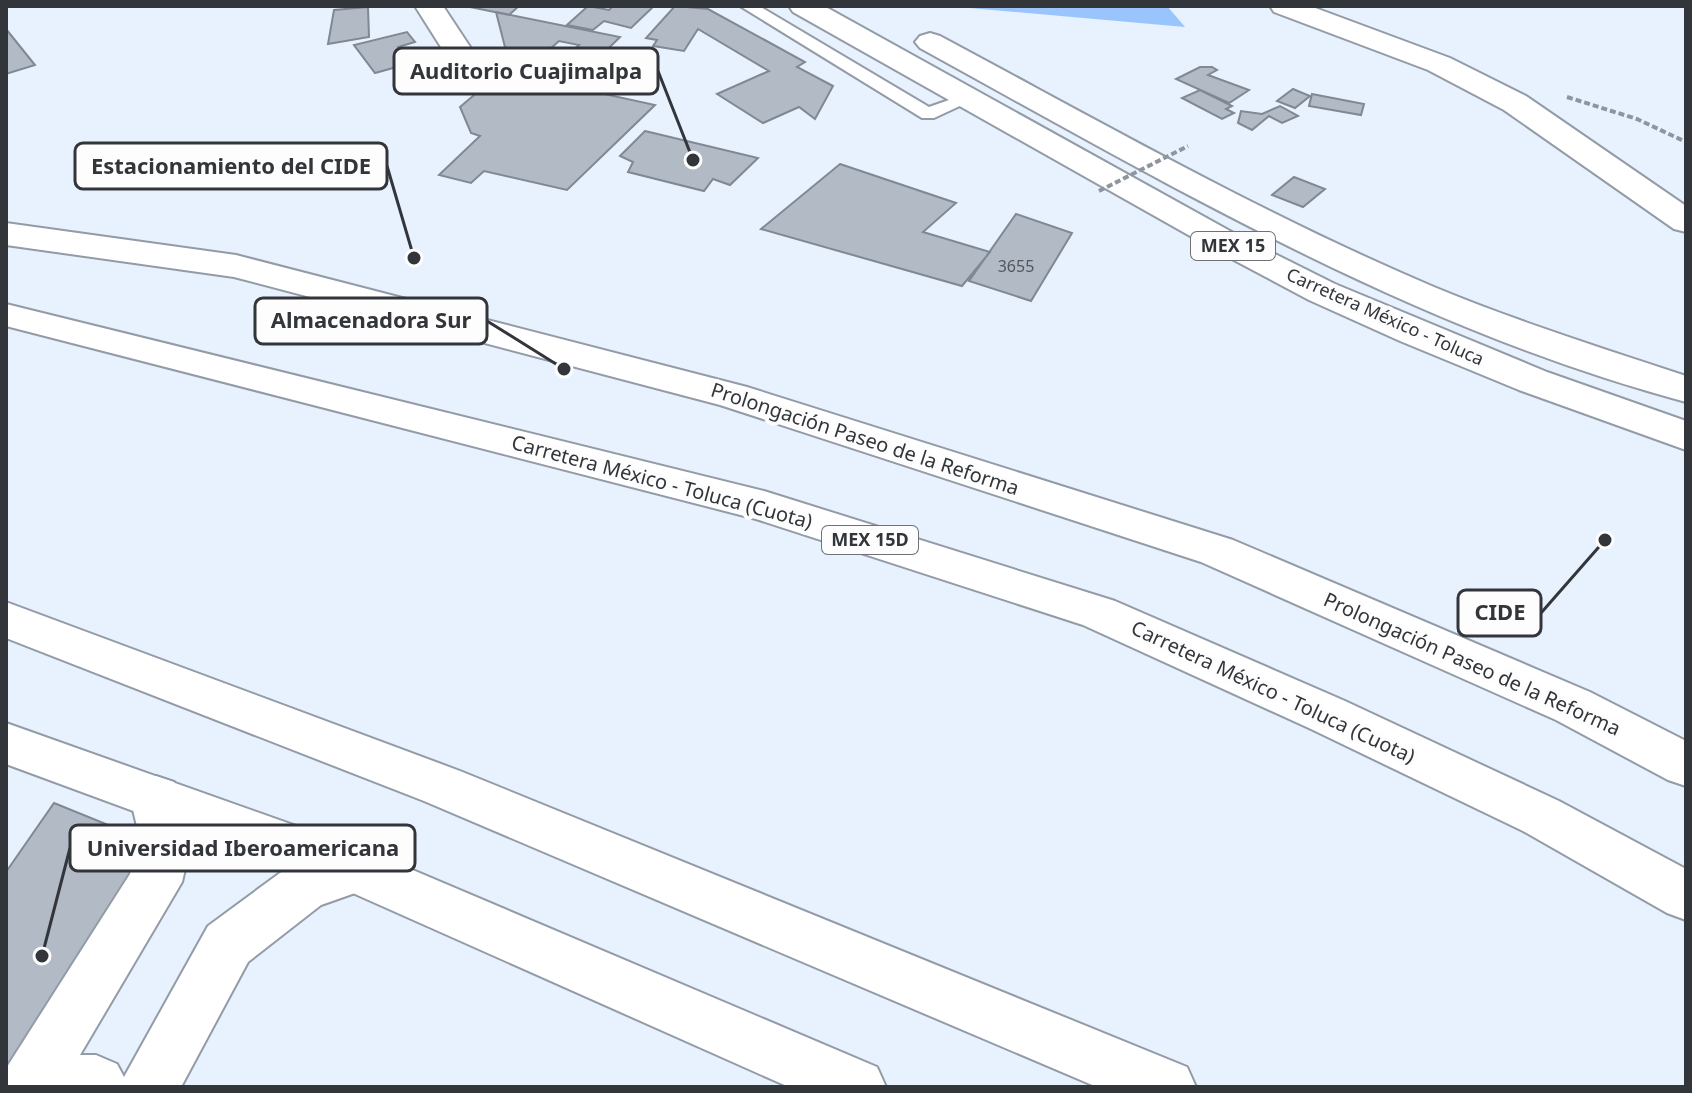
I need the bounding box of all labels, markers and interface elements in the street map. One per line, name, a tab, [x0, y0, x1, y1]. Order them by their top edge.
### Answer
callout: Auditorio Cuajimalpa	[394, 48, 658, 94]
text: Auditorio Cuajimalpa	[410, 55, 642, 85]
callout: Estacionamiento del CIDE	[75, 143, 387, 189]
text: Estacionamiento del CIDE	[91, 150, 371, 180]
road number: MEX 15	[1191, 232, 1275, 260]
house number: 3655	[998, 255, 1034, 277]
street label: Carretera México - Toluca	[1283, 262, 1488, 371]
callout: Almacenadora Sur	[255, 298, 487, 344]
text: Almacenadora Sur	[271, 304, 471, 334]
street label: Prolongación Paseo de la Reforma	[708, 376, 1023, 501]
street label: Carretera México - Toluca (Cuota)	[509, 428, 815, 535]
road number: MEX 15D	[822, 526, 918, 554]
street label: Prolongación Paseo de la Reforma	[1319, 586, 1625, 741]
callout: CIDE	[1458, 590, 1541, 636]
text: CIDE	[1474, 596, 1526, 626]
street label: Carretera México - Toluca (Cuota)	[1127, 614, 1420, 769]
callout: Universidad Iberoamericana	[70, 825, 415, 871]
text: Universidad Iberoamericana	[87, 832, 399, 862]

